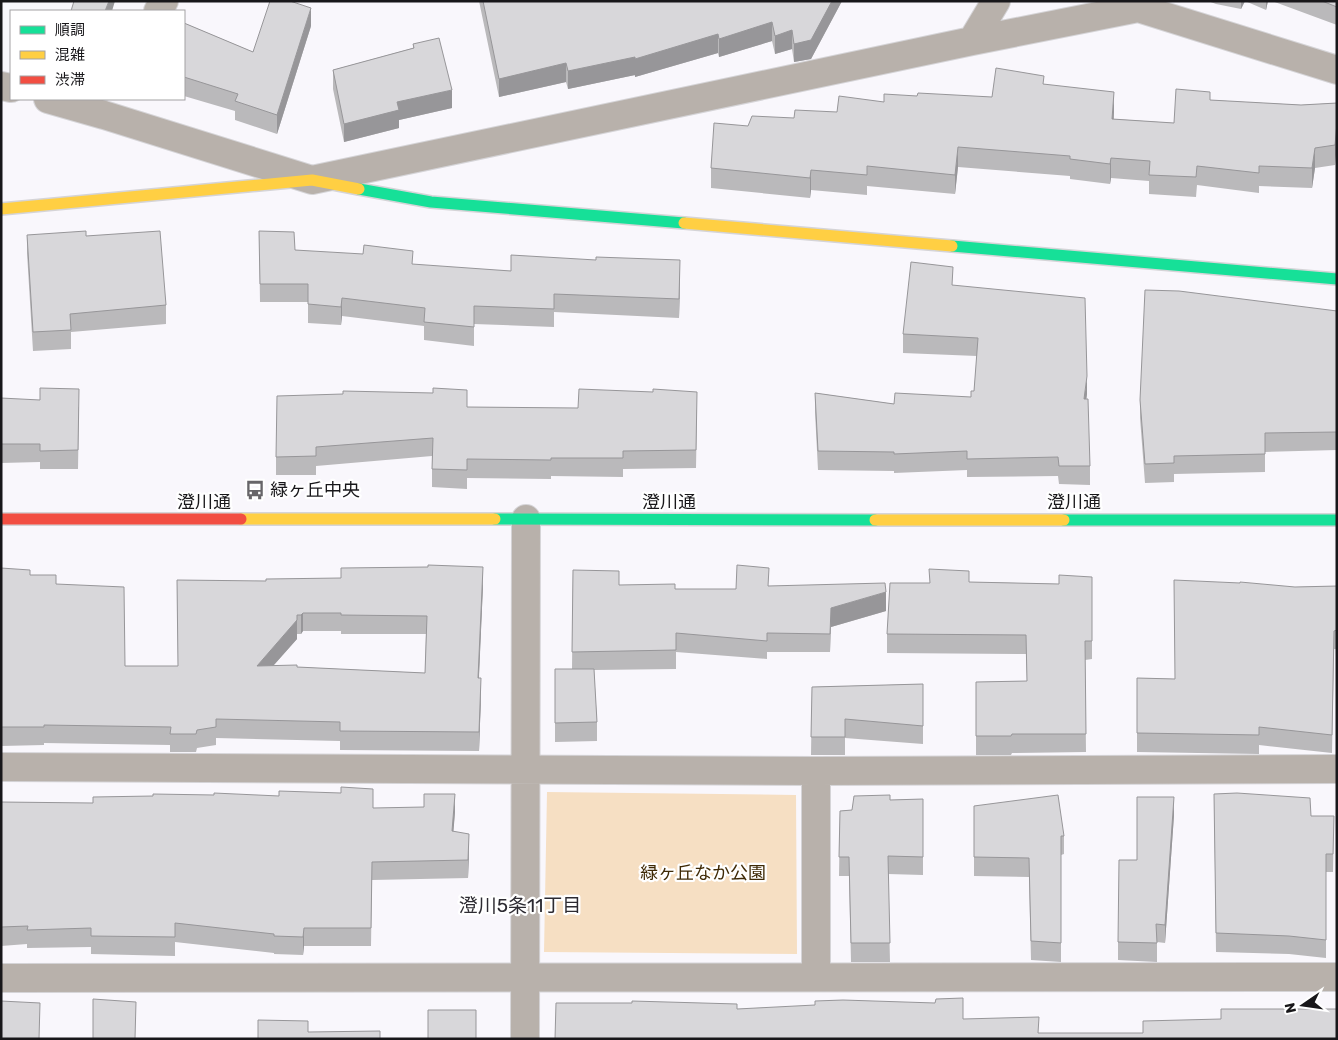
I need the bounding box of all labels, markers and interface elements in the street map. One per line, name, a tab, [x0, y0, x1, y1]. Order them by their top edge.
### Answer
legend	[10, 10, 185, 100]
text: 順調	[55, 21, 85, 39]
text: 混雑	[55, 46, 85, 64]
text: 渋滞	[55, 71, 85, 89]
bus stop icon: 緑ヶ丘中央	[244, 479, 266, 501]
place label: 緑ヶ丘中央	[270, 479, 360, 501]
street label: 澄川通	[177, 491, 231, 513]
street label: 澄川通	[642, 491, 696, 513]
street label: 澄川通	[1047, 491, 1101, 513]
park label: 緑ヶ丘なか公園	[640, 862, 766, 884]
district label: 澄川5条11丁目	[459, 894, 581, 917]
north arrow	[1278, 980, 1328, 1030]
text: N	[1281, 1001, 1300, 1015]

